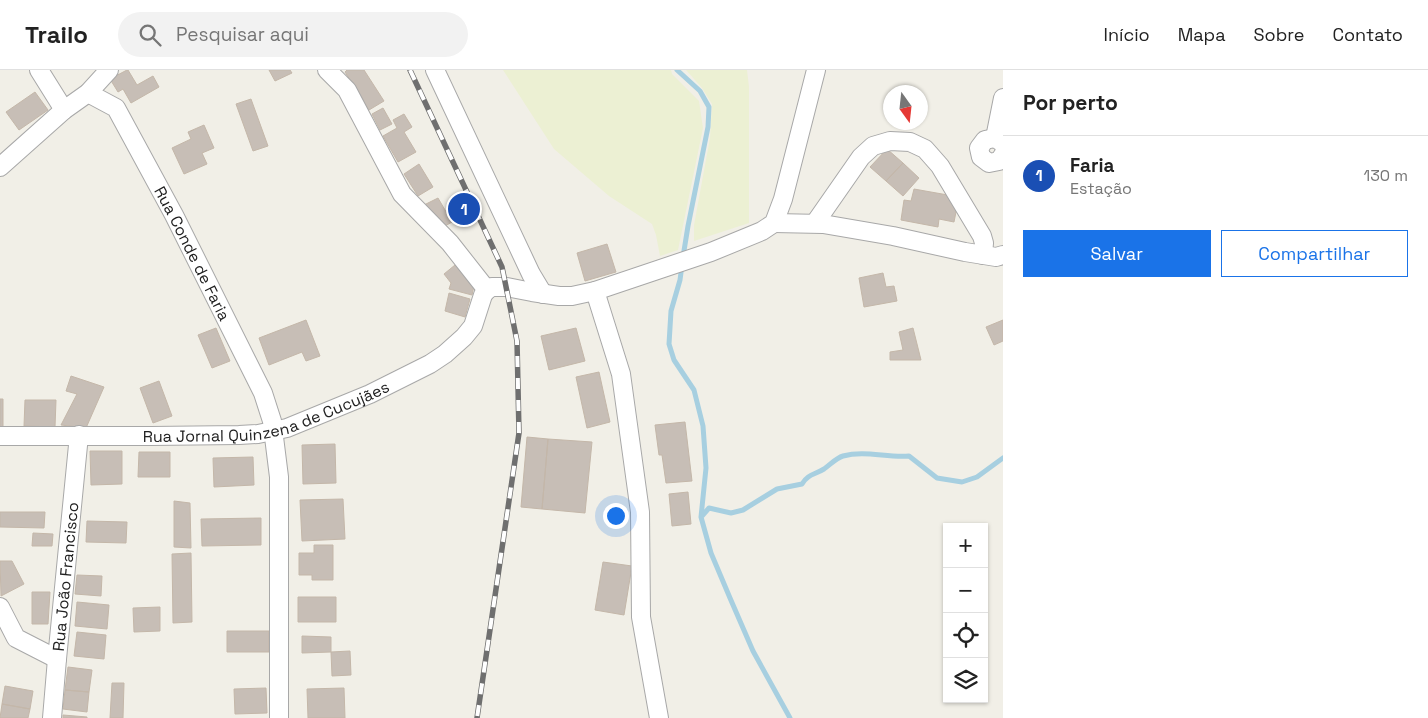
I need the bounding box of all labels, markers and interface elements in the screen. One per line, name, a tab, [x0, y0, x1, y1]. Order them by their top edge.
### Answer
search box	[118, 12, 468, 57]
text: Trailo	[25, 19, 88, 50]
icon: search	[136, 21, 164, 49]
text: Pesquisar aqui	[176, 22, 309, 47]
text: Início	[1104, 23, 1150, 46]
text: Mapa	[1178, 23, 1226, 46]
text: Sobre	[1254, 23, 1304, 46]
text: Contato	[1332, 23, 1403, 46]
north arrow	[883, 85, 928, 130]
text: Por perto	[1023, 89, 1118, 116]
text: Faria	[1070, 153, 1115, 178]
text: 1	[1035, 165, 1043, 186]
text: 130 m	[1364, 165, 1408, 186]
text: Estação	[1070, 178, 1132, 199]
street label: Rua Conde de Faria	[149, 183, 235, 324]
pin: 1	[448, 190, 480, 228]
button: Salvar	[1023, 230, 1211, 277]
button: Compartilhar	[1221, 230, 1408, 277]
street label: Rua Jornal Quinzena de Cucujães	[143, 376, 393, 447]
street label: Rua João Francisco	[48, 501, 83, 652]
your location	[603, 503, 629, 529]
map controls	[943, 523, 988, 703]
button: +	[943, 523, 988, 568]
button: −	[943, 568, 988, 613]
button: locate	[943, 613, 988, 658]
button: layers	[943, 658, 988, 703]

